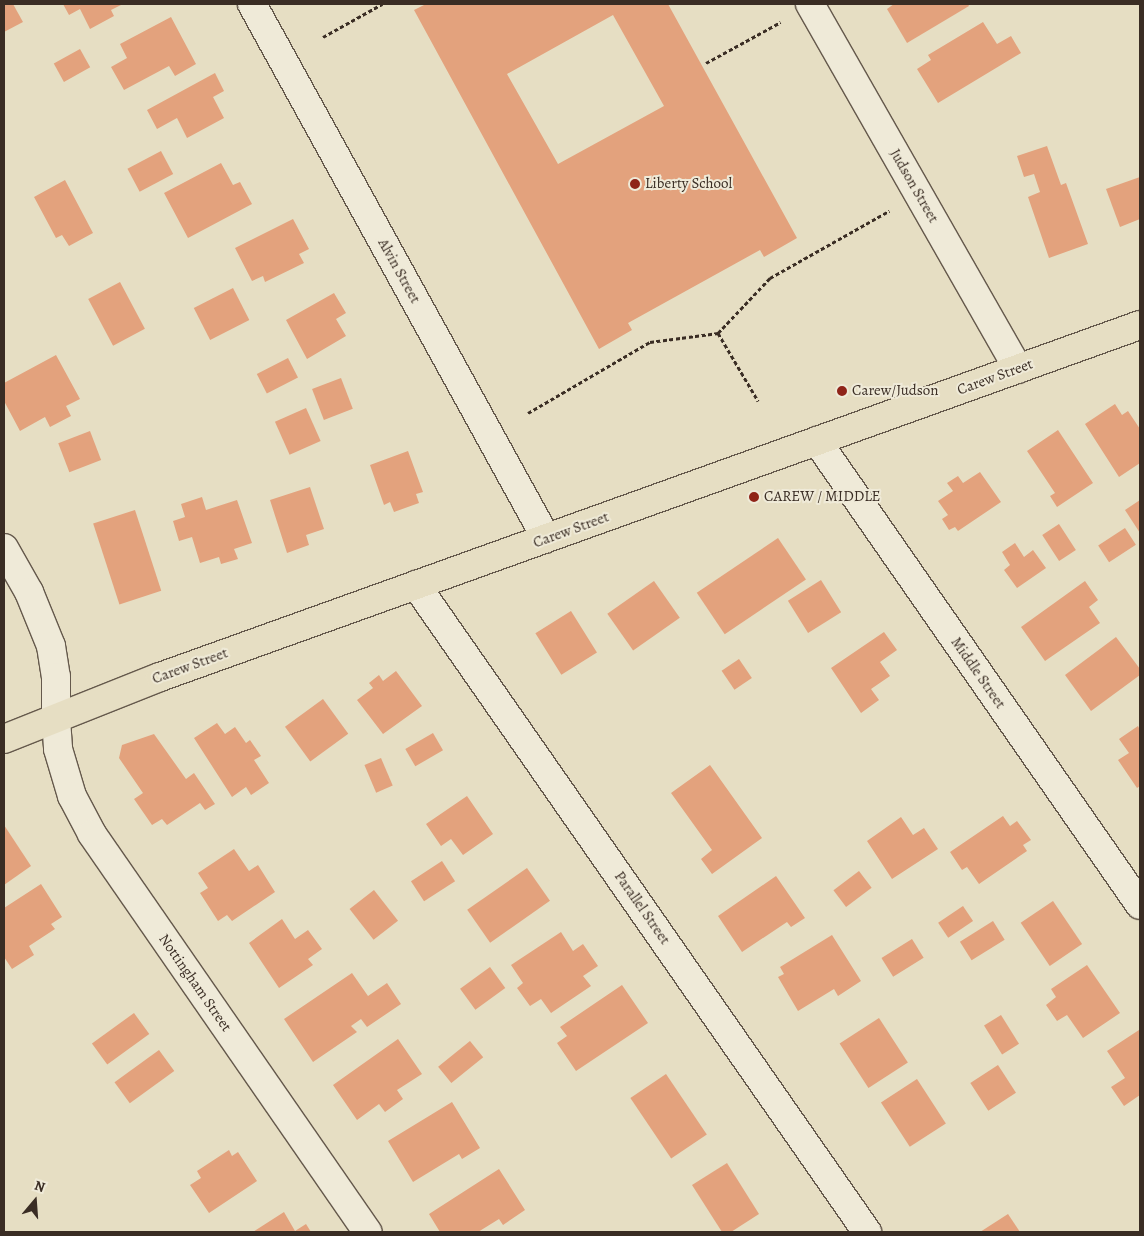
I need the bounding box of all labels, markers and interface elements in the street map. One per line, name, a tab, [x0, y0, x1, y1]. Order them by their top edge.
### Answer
street label: Judson Street	[886, 146, 942, 226]
place label: Liberty School	[645, 175, 732, 193]
marker: Liberty School	[629, 178, 641, 190]
street label: Alvin Street	[374, 236, 424, 306]
street label: Carew Street	[955, 355, 1035, 399]
place label: Carew/Judson	[852, 382, 939, 400]
marker: Carew/Judson	[836, 385, 848, 397]
place label: CAREW / MIDDLE	[764, 488, 880, 506]
marker: CAREW / MIDDLE	[748, 491, 760, 503]
street label: Carew Street	[531, 508, 611, 552]
street label: Middle Street	[947, 634, 1009, 712]
street label: Carew Street	[150, 644, 230, 688]
street label: Parallel Street	[610, 868, 674, 948]
street label: Nottingham Street	[155, 931, 235, 1035]
north arrow	[10, 1176, 60, 1226]
text: N	[32, 1176, 48, 1197]

